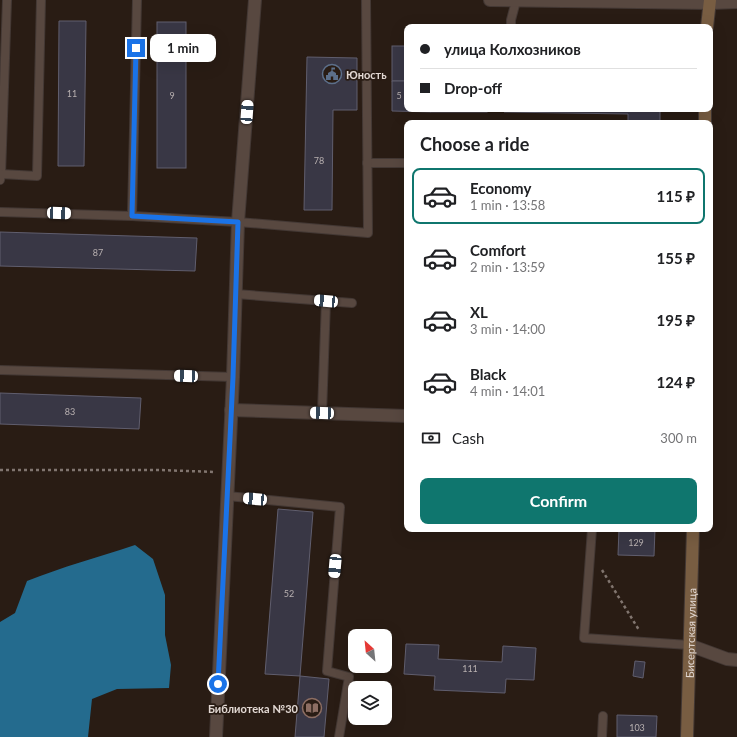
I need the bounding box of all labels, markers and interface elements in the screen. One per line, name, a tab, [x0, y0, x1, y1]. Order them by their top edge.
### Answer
callout: 1 min	[150, 34, 216, 62]
route end	[127, 39, 145, 57]
text: 1 min	[167, 40, 199, 56]
text: улица Колхозников	[444, 40, 581, 58]
public building icon: Юность	[321, 63, 343, 85]
place label: Юность	[346, 68, 387, 81]
text: Drop-off	[444, 79, 502, 97]
house number: 11	[67, 88, 77, 99]
house number: 9	[169, 90, 175, 101]
house number: 5	[396, 90, 402, 101]
car	[240, 100, 254, 124]
text: Choose a ride	[420, 133, 529, 155]
house number: 78	[314, 155, 324, 166]
icon: car	[422, 178, 458, 214]
text: Economy	[470, 179, 531, 197]
text: 115 ₽	[657, 187, 695, 205]
text: 1 min · 13:58	[470, 197, 545, 213]
car	[47, 207, 71, 219]
icon: car	[422, 240, 458, 276]
text: Comfort	[470, 241, 526, 259]
house number: 87	[93, 247, 103, 258]
text: 155 ₽	[657, 249, 695, 267]
text: 2 min · 13:59	[470, 259, 545, 275]
car	[314, 294, 338, 308]
icon: car	[422, 302, 458, 338]
text: XL	[470, 303, 488, 321]
text: 195 ₽	[657, 311, 695, 329]
text: 3 min · 14:00	[470, 321, 545, 337]
icon: car	[422, 364, 458, 400]
text: Black	[470, 365, 506, 383]
car	[174, 370, 198, 382]
text: 124 ₽	[657, 373, 695, 391]
text: 4 min · 14:01	[470, 383, 545, 399]
house number: 83	[65, 406, 75, 417]
car	[310, 407, 334, 419]
icon: cash	[420, 427, 442, 449]
text: Cash	[452, 429, 484, 447]
text: 300 m	[660, 430, 697, 446]
button: Confirm	[420, 478, 697, 524]
car	[243, 492, 267, 506]
house number: 129	[628, 537, 644, 548]
car	[328, 554, 342, 578]
house number: 52	[284, 588, 294, 599]
street label: Бисертская улица	[682, 588, 698, 678]
north arrow	[348, 629, 392, 673]
map controls	[348, 629, 392, 725]
house number: 111	[462, 663, 478, 674]
route start	[209, 675, 227, 693]
button: layers	[348, 681, 392, 725]
library icon: Библиотека №30	[301, 697, 323, 719]
place label: Библиотека №30	[208, 702, 299, 715]
house number: 103	[629, 722, 645, 733]

